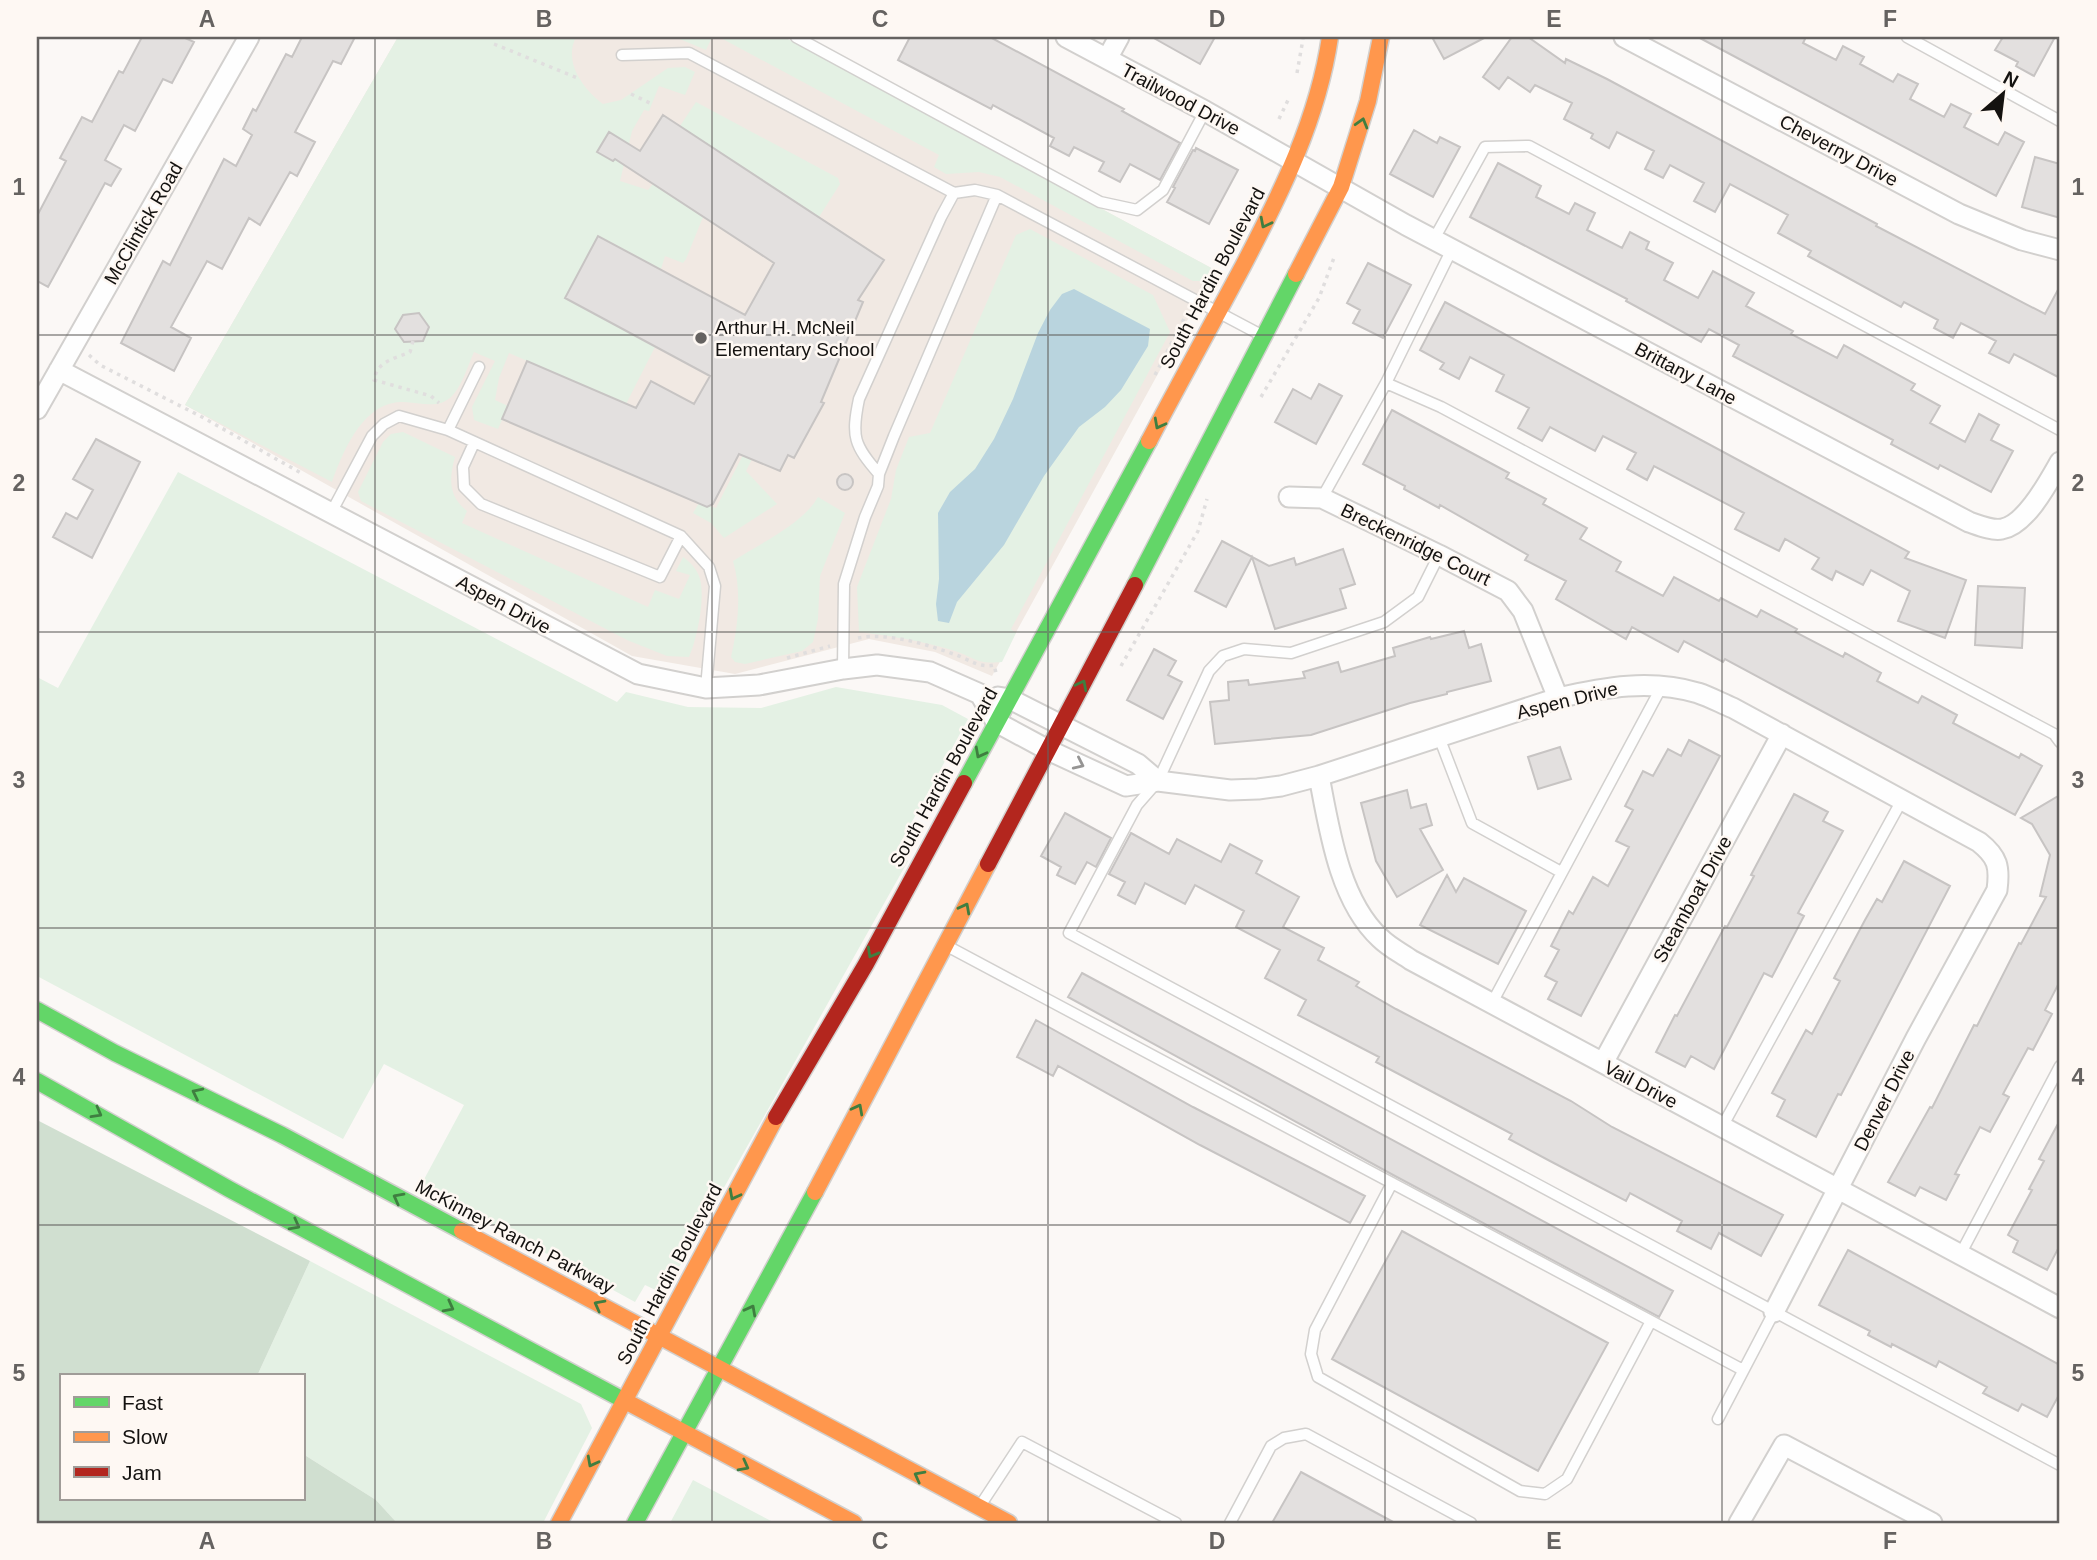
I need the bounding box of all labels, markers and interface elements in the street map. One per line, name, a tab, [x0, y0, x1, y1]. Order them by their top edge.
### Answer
text: A	[199, 6, 215, 32]
text: B	[536, 6, 552, 32]
text: C	[872, 6, 888, 32]
text: D	[1209, 6, 1225, 32]
text: E	[1546, 6, 1562, 32]
text: F	[1883, 6, 1897, 32]
street label: Trailwood Drive	[1118, 59, 1244, 140]
north arrow	[1968, 60, 2038, 130]
text: N	[2000, 67, 2022, 92]
street label: Cheverny Drive	[1776, 110, 1902, 190]
one-way arrow	[1353, 117, 1368, 129]
street label: McClintick Road	[100, 159, 187, 288]
text: 1	[13, 174, 26, 200]
text: 1	[2072, 174, 2085, 200]
street label: South Hardin Boulevard	[1156, 184, 1269, 372]
one-way arrow	[1260, 216, 1273, 228]
place label: Arthur H. McNeil Elementary School	[715, 317, 874, 360]
marker: Arthur H. McNeil Elementary School	[693, 330, 709, 346]
street label: Brittany Lane	[1631, 338, 1740, 409]
one-way arrow	[1153, 416, 1167, 429]
text: 2	[13, 470, 25, 496]
text: 2	[2072, 470, 2084, 496]
street label: Breckenridge Court	[1338, 499, 1495, 590]
street label: Aspen Drive	[453, 571, 554, 638]
street label: Aspen Drive	[1514, 678, 1620, 723]
one-way arrow	[1074, 680, 1088, 692]
street label: South Hardin Boulevard	[885, 684, 1002, 871]
one-way arrow	[975, 745, 988, 758]
one-way arrow	[1072, 756, 1084, 770]
text: 3	[13, 767, 25, 793]
text: 3	[2072, 767, 2084, 793]
street label: Steamboat Drive	[1649, 832, 1736, 966]
one-way arrow	[956, 903, 970, 915]
one-way arrow	[867, 946, 880, 958]
street label: Denver Drive	[1850, 1046, 1919, 1154]
street label: Vail Drive	[1601, 1056, 1681, 1112]
text: 4	[13, 1064, 26, 1090]
text: 4	[2072, 1064, 2085, 1090]
one-way arrow	[192, 1087, 204, 1101]
one-way arrow	[850, 1104, 863, 1116]
one-way arrow	[90, 1105, 102, 1118]
street label: McKinney Ranch Parkway	[412, 1175, 618, 1298]
street label: South Hardin Boulevard	[613, 1180, 726, 1368]
one-way arrow	[729, 1188, 742, 1200]
one-way arrow	[393, 1192, 406, 1206]
one-way arrow	[288, 1216, 300, 1230]
one-way arrow	[442, 1299, 454, 1312]
one-way arrow	[594, 1300, 606, 1314]
one-way arrow	[743, 1305, 756, 1317]
text: 5	[13, 1360, 26, 1386]
text: 5	[2072, 1360, 2085, 1386]
legend	[60, 1374, 304, 1500]
text: Fast	[122, 1391, 163, 1414]
text: Slow	[122, 1425, 168, 1448]
one-way arrow	[587, 1455, 600, 1468]
one-way arrow	[737, 1458, 749, 1471]
text: Jam	[122, 1461, 162, 1484]
one-way arrow	[914, 1470, 927, 1484]
text: A	[199, 1528, 215, 1554]
text: B	[536, 1528, 552, 1554]
text: C	[872, 1528, 888, 1554]
text: D	[1209, 1528, 1225, 1554]
text: E	[1546, 1528, 1562, 1554]
text: F	[1883, 1528, 1897, 1554]

